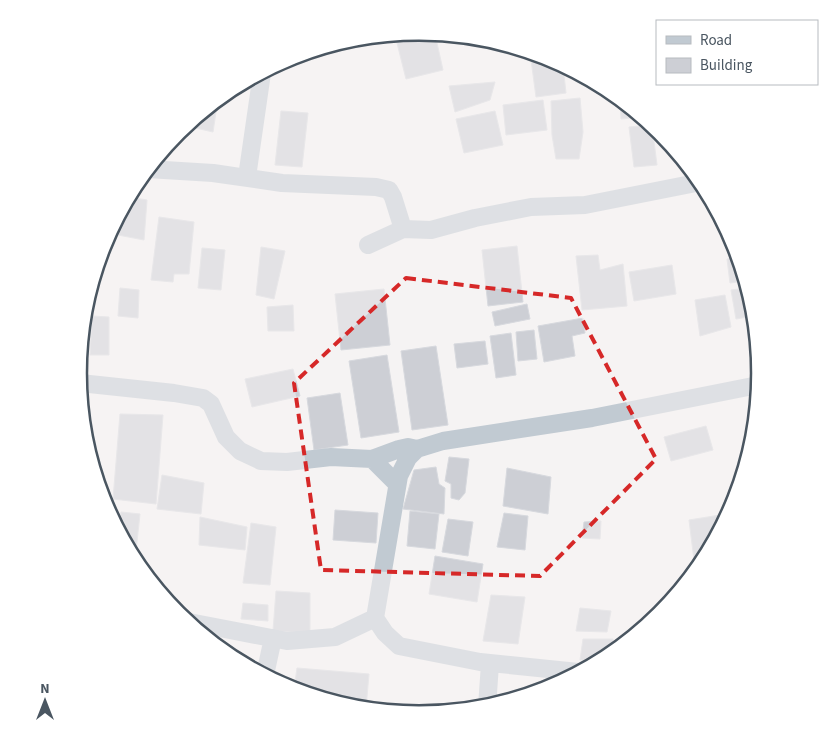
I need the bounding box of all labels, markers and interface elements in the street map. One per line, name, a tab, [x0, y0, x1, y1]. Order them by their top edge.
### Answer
legend	[656, 20, 818, 85]
text: Road	[700, 30, 732, 51]
text: Building	[700, 55, 753, 76]
north arrow	[20, 676, 70, 726]
text: N	[40, 679, 50, 699]

